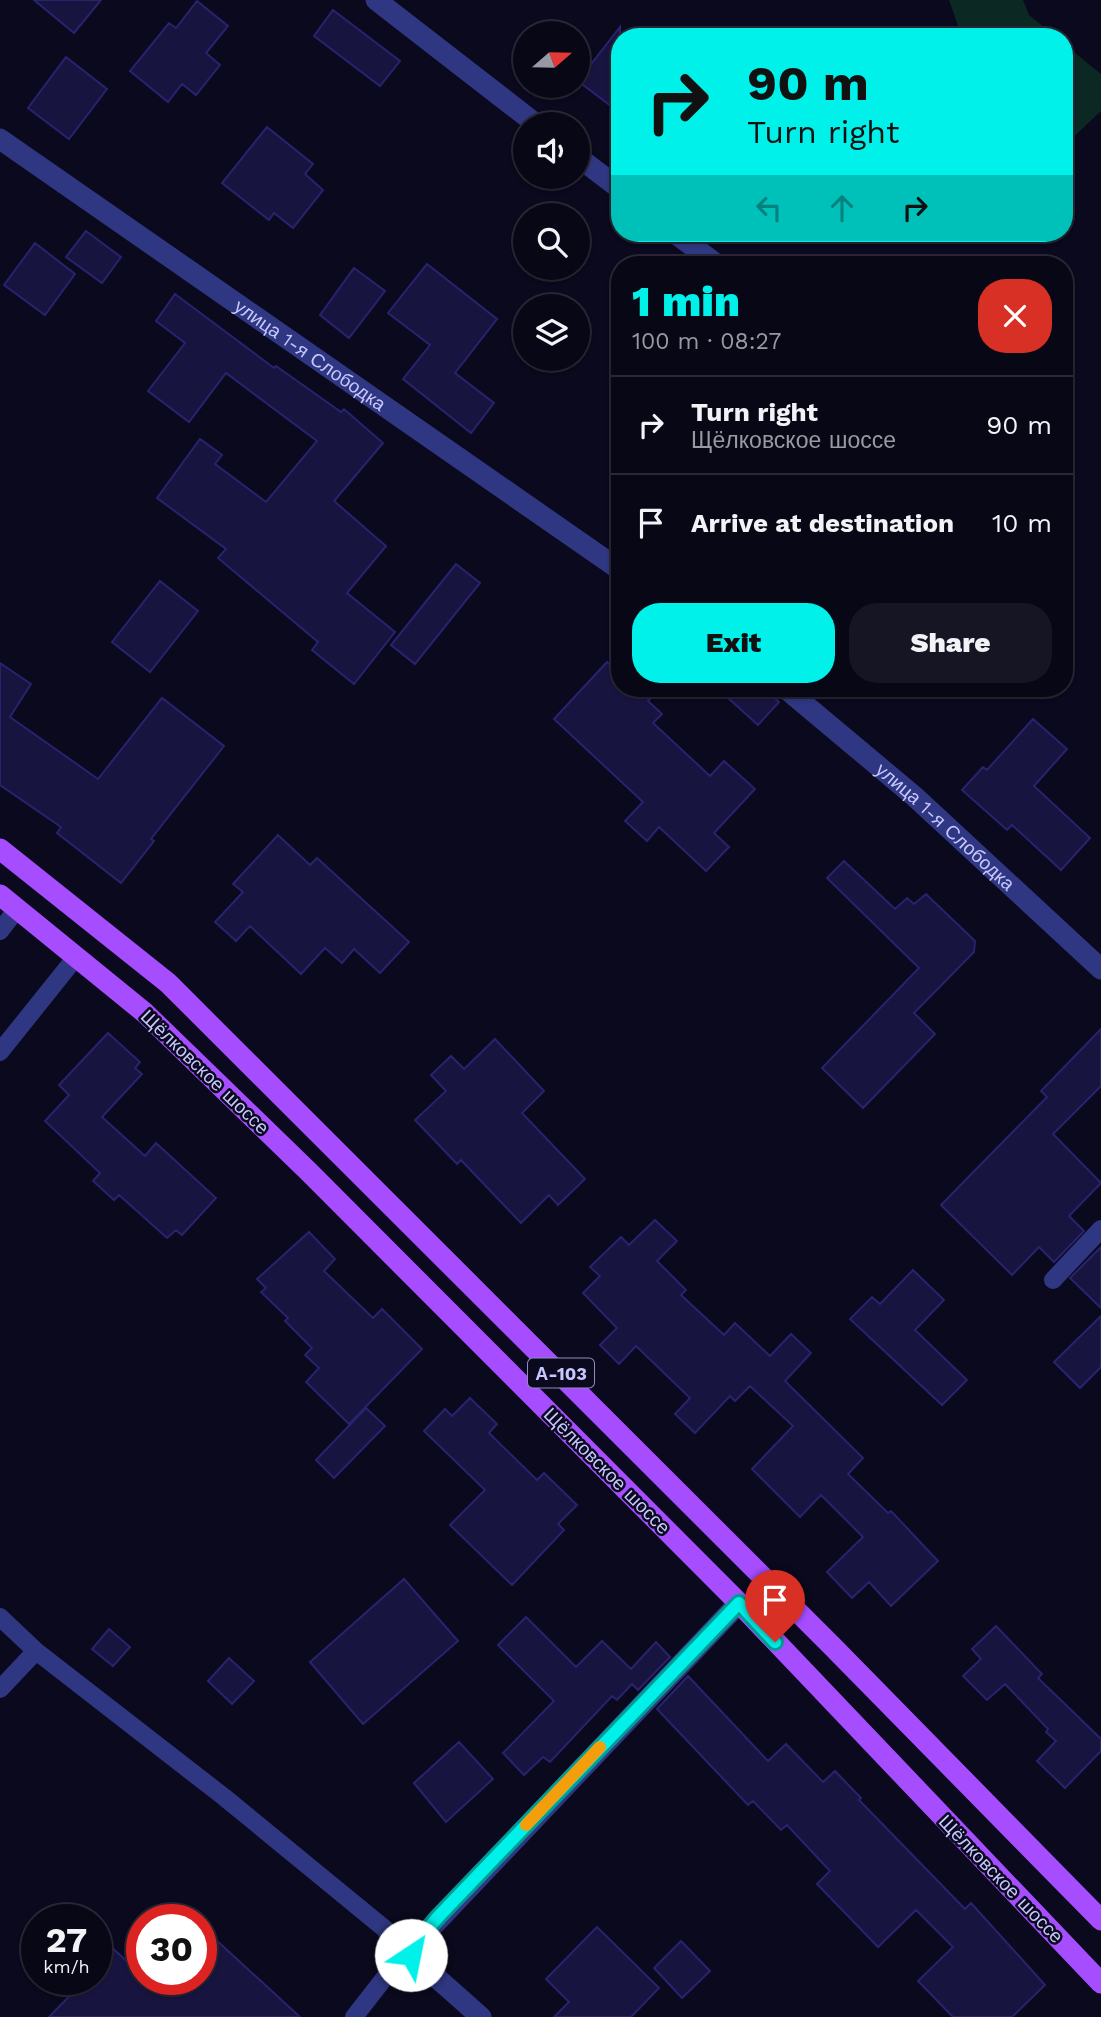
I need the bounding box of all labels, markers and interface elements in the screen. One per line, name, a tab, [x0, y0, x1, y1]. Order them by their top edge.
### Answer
north arrow	[513, 21, 590, 98]
map controls	[513, 21, 590, 371]
text: 90 m	[747, 54, 869, 112]
icon: right	[632, 56, 723, 147]
button: sound	[513, 112, 590, 189]
text: Turn right	[747, 113, 899, 151]
icon: left	[750, 189, 788, 227]
icon: ahead	[823, 189, 861, 227]
icon: right	[896, 189, 934, 227]
button: search	[513, 203, 590, 280]
text: 1 min	[632, 277, 740, 326]
button: close	[978, 279, 1052, 353]
street label: улица 1-я Слободка	[230, 294, 391, 416]
button: layers	[513, 294, 590, 371]
text: 100 m · 08:27	[632, 328, 781, 355]
text: Turn right	[691, 397, 818, 427]
icon: right	[632, 406, 670, 444]
text: 90 m	[986, 410, 1052, 440]
text: Щёлковское шоссе	[691, 427, 896, 454]
icon: arrive	[632, 504, 670, 542]
text: Arrive at destination	[691, 508, 954, 538]
text: 10 m	[992, 508, 1052, 538]
button: Exit	[632, 603, 835, 683]
button: Share	[849, 603, 1052, 683]
street label: улица 1-я Слободка	[871, 758, 1020, 895]
street label: Щёлковское шоссе	[136, 1005, 274, 1139]
road number: А-103	[528, 1358, 594, 1388]
street label: Щёлковское шоссе	[539, 1403, 675, 1539]
pin	[745, 1570, 805, 1642]
icon: arrive	[756, 1581, 794, 1619]
street label: Щёлковское шоссе	[934, 1810, 1068, 1948]
speed limit sign: 30	[126, 1904, 217, 1995]
position arrow	[374, 1918, 448, 1992]
text: 27	[46, 1919, 87, 1961]
text: km/h	[43, 1956, 90, 1977]

